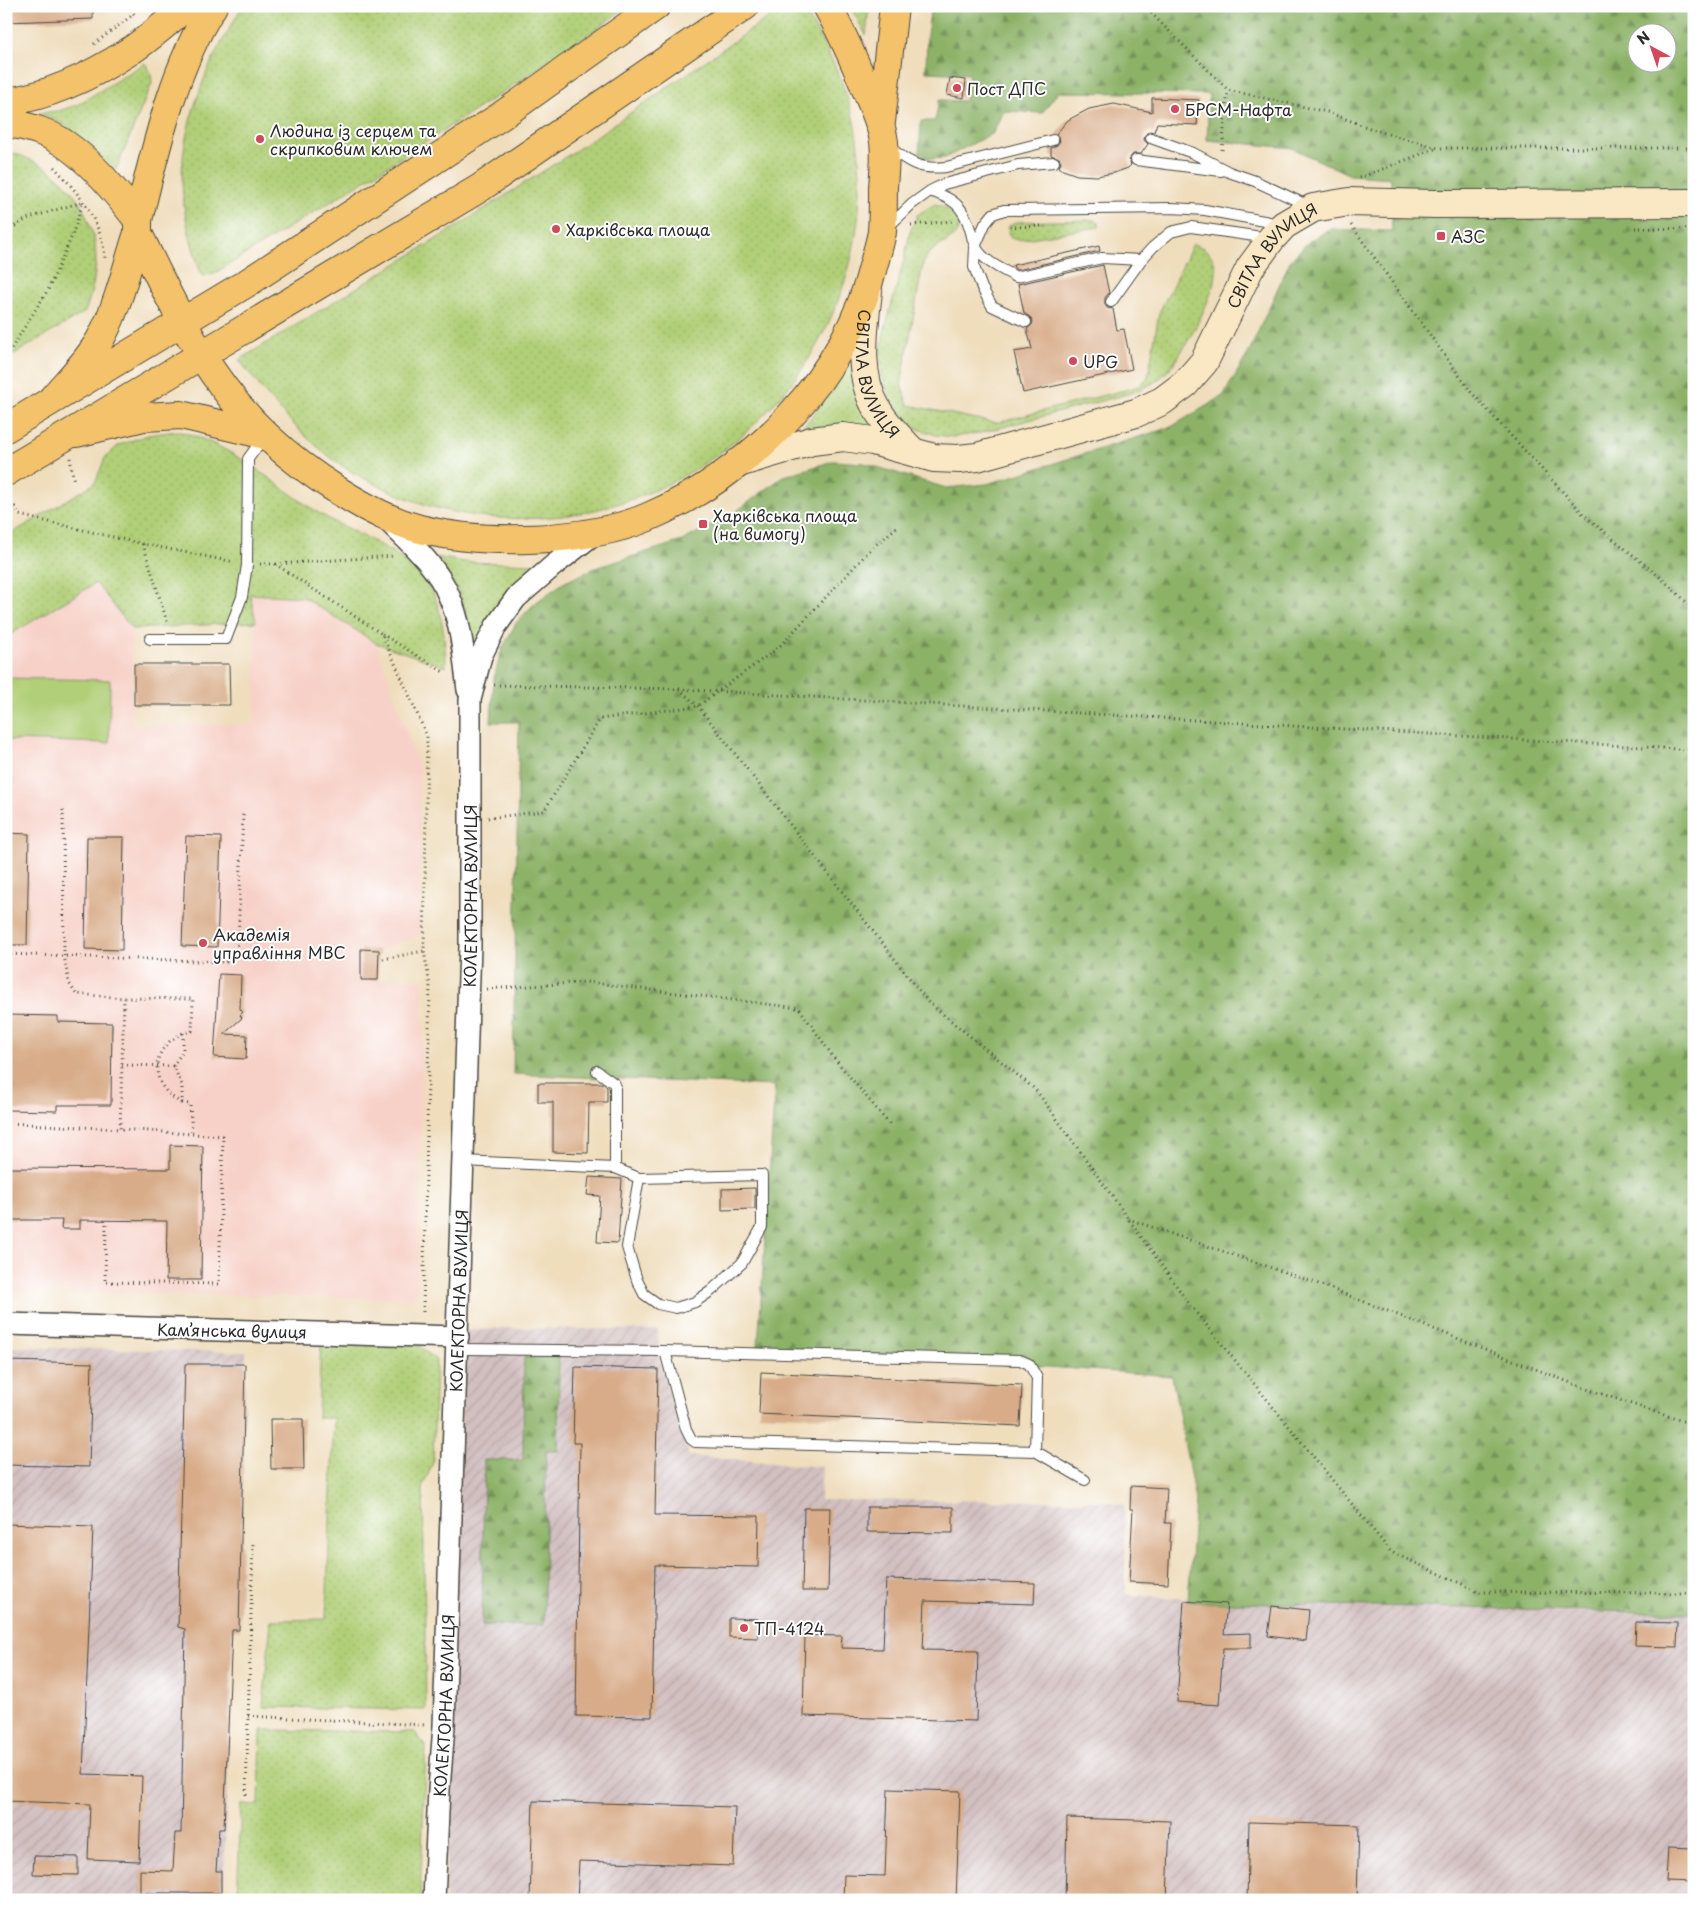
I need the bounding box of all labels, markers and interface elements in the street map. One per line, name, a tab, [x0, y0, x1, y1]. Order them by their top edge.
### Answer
north arrow	[1628, 22, 1678, 72]
text: N	[1632, 26, 1654, 49]
place label: Пост ДПС	[967, 76, 1046, 100]
marker: Пост ДПС	[951, 82, 963, 94]
place label: БРСМ-Нафта	[1185, 97, 1292, 121]
marker: БРСМ-Нафта	[1169, 103, 1181, 115]
place label: Людина із серцем та скрипковим ключем	[270, 118, 436, 160]
marker: Людина із серцем та скрипковим ключем	[254, 133, 266, 145]
street label: СВІТЛА ВУЛИЦЯ	[1220, 196, 1321, 312]
place label: Харківська площа	[566, 217, 710, 241]
marker: Харківська площа	[550, 223, 562, 235]
place label: АЗС	[1451, 224, 1486, 248]
marker: АЗС	[1435, 230, 1447, 242]
street label: СВІТЛА ВУЛИЦЯ	[851, 308, 906, 443]
place label: UPG	[1083, 349, 1118, 373]
marker: UPG	[1067, 355, 1079, 367]
place label: Харківська площа (на вимогу)	[713, 503, 857, 545]
marker: Харківська площа (на вимогу)	[697, 518, 709, 530]
street label: КОЛЕКТОРНА ВУЛИЦЯ	[457, 804, 482, 988]
place label: Академія управління МВС	[213, 922, 346, 964]
marker: Академія управління МВС	[197, 937, 209, 949]
street label: КОЛЕКТОРНА ВУЛИЦЯ	[443, 1209, 473, 1392]
street label: Камʼянська вулиця	[157, 1317, 307, 1343]
street label: КОЛЕКТОРНА ВУЛИЦЯ	[427, 1614, 460, 1797]
place label: ТП-4124	[754, 1616, 825, 1640]
marker: ТП-4124	[738, 1622, 750, 1634]

